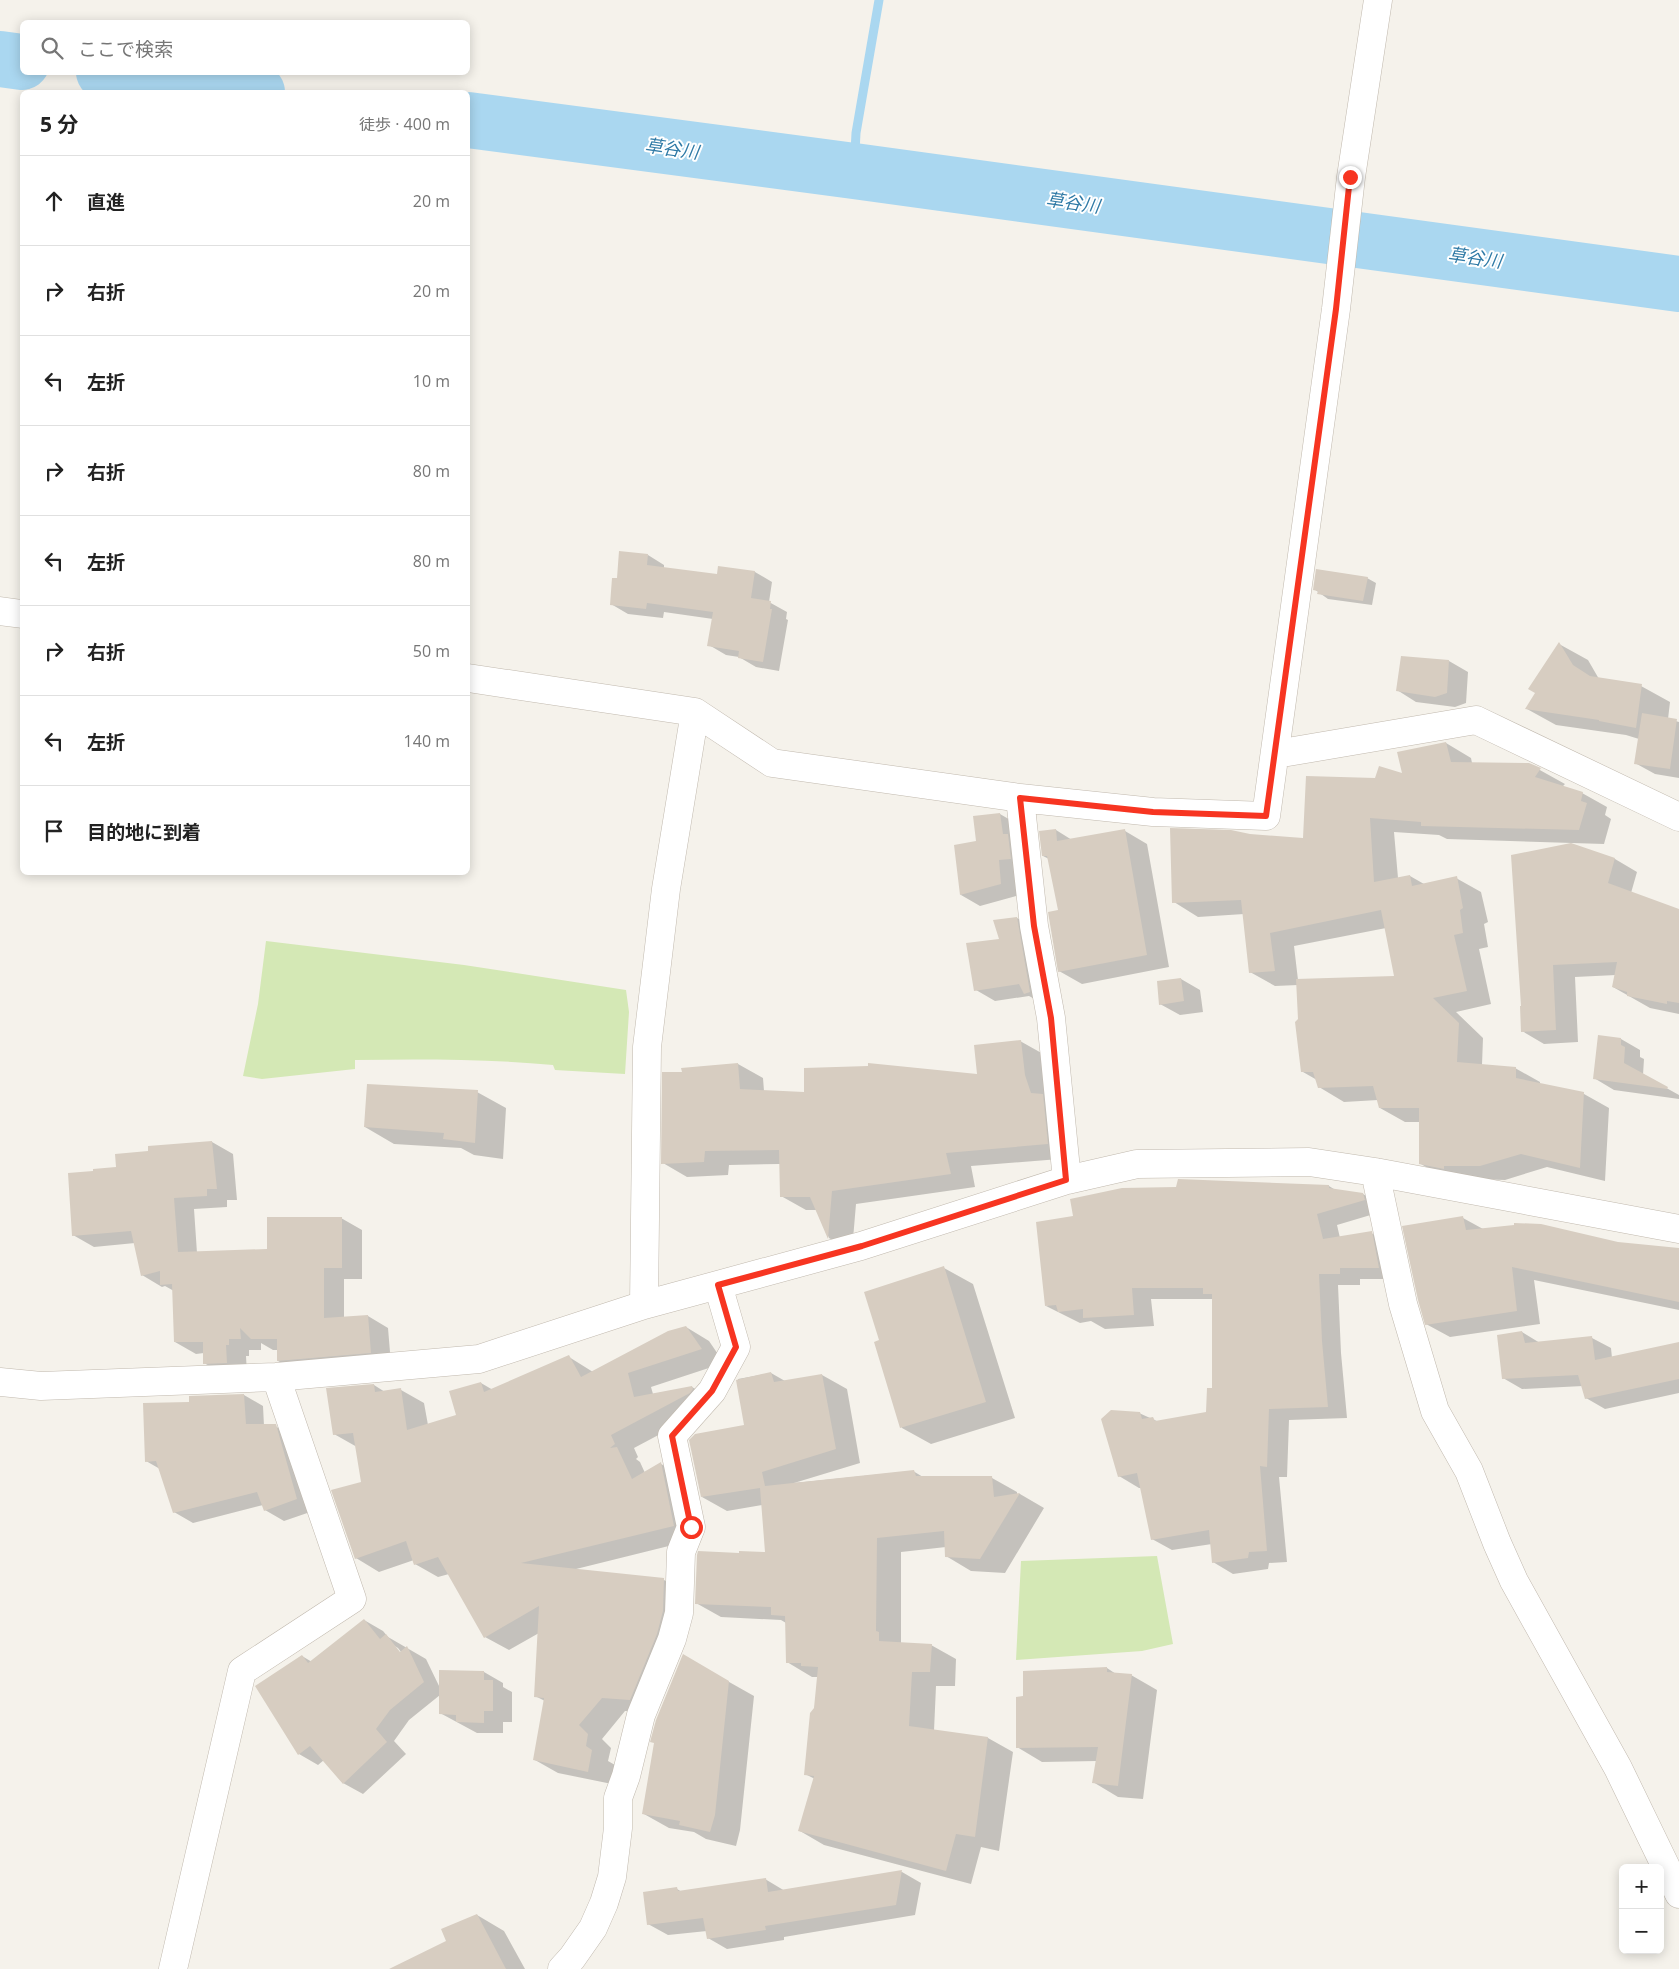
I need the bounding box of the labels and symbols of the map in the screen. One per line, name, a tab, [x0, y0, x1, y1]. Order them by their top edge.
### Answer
water label: 草谷川	[644, 132, 702, 164]
route end	[1339, 166, 1362, 189]
water label: 草谷川	[1045, 186, 1103, 218]
water label: 草谷川	[1447, 241, 1505, 273]
route start	[680, 1516, 703, 1539]

